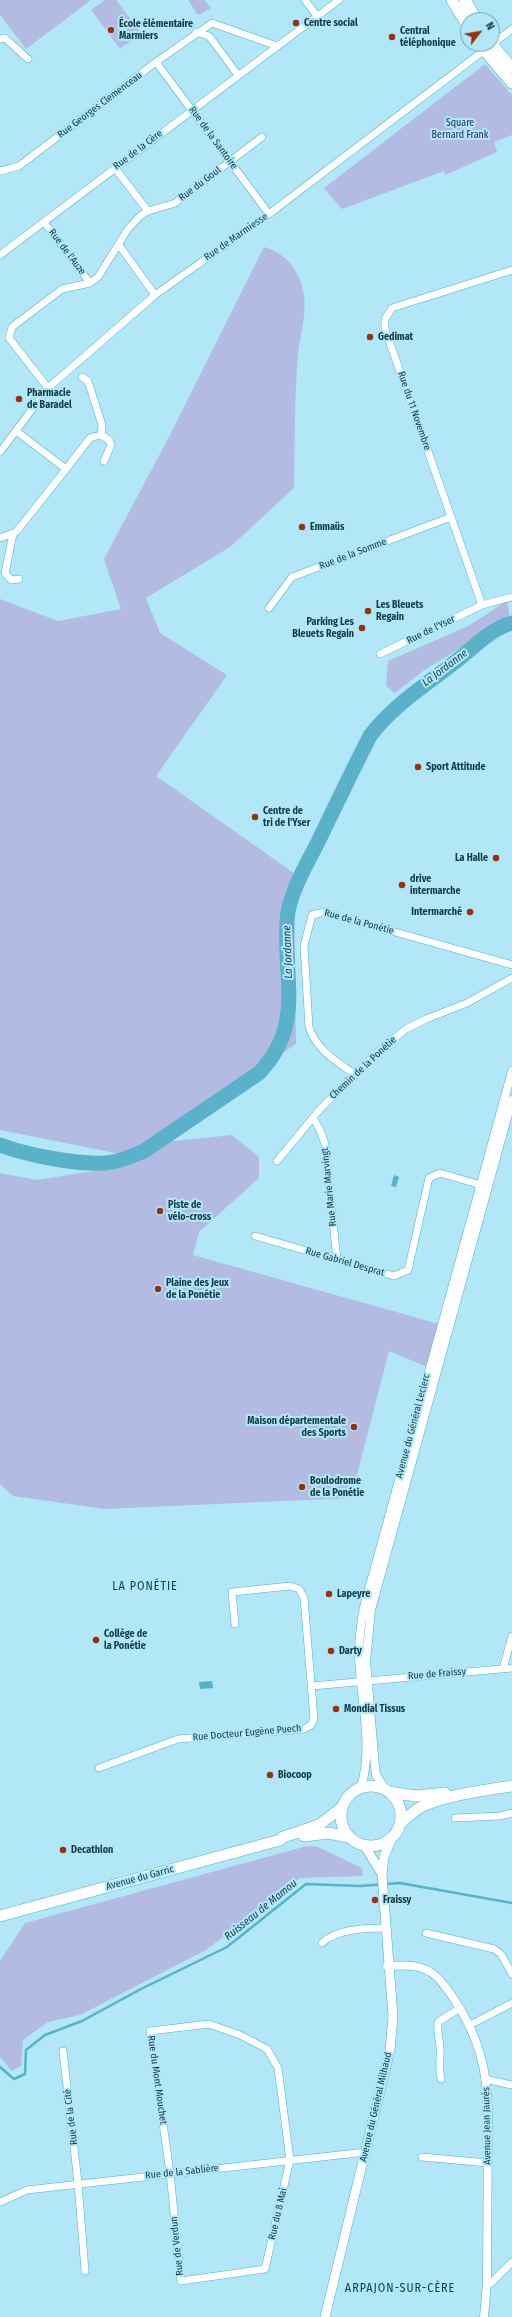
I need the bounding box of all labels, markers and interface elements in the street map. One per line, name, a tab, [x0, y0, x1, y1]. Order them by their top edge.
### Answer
north arrow	[460, 12, 500, 52]
place label: Centre social	[304, 17, 358, 29]
place label: École élémentaire Marmiers	[119, 18, 193, 42]
marker: Centre social	[291, 18, 301, 28]
text: N	[483, 20, 497, 32]
marker: École élémentaire Marmiers	[106, 25, 116, 35]
place label: Central téléphonique	[400, 25, 456, 48]
marker: Central téléphonique	[387, 32, 397, 42]
street label: Rue Georges Clemenceau	[55, 69, 145, 141]
street label: Rue de la Santoire	[186, 104, 240, 172]
park label: Square Bernard Frank	[431, 117, 489, 140]
street label: Rue de la Cère	[111, 128, 165, 172]
street label: Rue du Goul	[177, 164, 223, 204]
street label: Rue de Marmiesse	[202, 211, 270, 263]
street label: Rue de l'Auze	[46, 227, 88, 277]
place label: Gedimat	[378, 331, 413, 343]
marker: Gedimat	[365, 332, 375, 342]
street label: Rue du 11 Novembre	[395, 370, 433, 452]
place label: Pharmacie de Baradel	[27, 387, 72, 410]
marker: Pharmacie de Baradel	[14, 394, 24, 404]
place label: Emmaüs	[310, 521, 344, 533]
marker: Emmaüs	[297, 522, 307, 532]
street label: Rue de la Somme	[318, 536, 388, 572]
place label: Les Bleuets Regain	[376, 599, 423, 622]
marker: Les Bleuets Regain	[363, 606, 373, 616]
street label: Rue de l'Yser	[405, 613, 457, 647]
place label: Parking Les Bleuets Regain	[292, 616, 354, 640]
marker: Parking Les Bleuets Regain	[357, 623, 367, 633]
water label: La Jordanne	[420, 647, 470, 689]
place label: Sport Attitude	[426, 761, 486, 773]
marker: Sport Attitude	[413, 762, 423, 772]
place label: Centre de tri de l'Yser	[263, 805, 310, 828]
marker: Centre de tri de l'Yser	[250, 812, 260, 822]
place label: La Halle	[455, 852, 488, 864]
marker: La Halle	[491, 853, 501, 863]
place label: drive intermarche	[410, 873, 461, 896]
marker: drive intermarche	[397, 880, 407, 890]
place label: Intermarché	[411, 906, 462, 918]
street label: Rue de la Ponétie	[323, 907, 395, 937]
marker: Intermarché	[465, 907, 475, 917]
water label: La Jordanne	[280, 925, 296, 979]
street label: Chemin de la Ponétie	[327, 1034, 399, 1102]
street label: Rue Marie Marvingt	[319, 1147, 339, 1227]
place label: Piste de vélo-cross	[168, 1199, 211, 1222]
marker: Piste de vélo-cross	[155, 1206, 165, 1216]
street label: Rue Gabriel Desprat	[304, 1245, 386, 1279]
place label: Plaine des Jeux de la Ponétie	[166, 1277, 229, 1300]
marker: Plaine des Jeux de la Ponétie	[153, 1284, 163, 1294]
street label: Avenue du Général Leclerc	[393, 1372, 433, 1480]
place label: Maison départementale des Sports	[247, 1415, 346, 1438]
marker: Maison départementale des Sports	[349, 1422, 359, 1432]
place label: Boulodrome de la Ponétie	[310, 1475, 364, 1498]
marker: Boulodrome de la Ponétie	[297, 1482, 307, 1492]
district label: LA PONÉTIE	[112, 1580, 178, 1594]
place label: Lapeyre	[337, 1588, 370, 1600]
marker: Lapeyre	[324, 1589, 334, 1599]
place label: Collège de la Ponétie	[104, 1628, 147, 1652]
marker: Collège de la Ponétie	[91, 1635, 101, 1645]
place label: Darty	[339, 1645, 362, 1657]
marker: Darty	[326, 1646, 336, 1656]
street label: Rue de Fraissy	[408, 1665, 466, 1683]
place label: Mondial Tissus	[344, 1703, 405, 1715]
marker: Mondial Tissus	[331, 1704, 341, 1714]
street label: Rue Docteur Eugène Puech	[192, 1722, 302, 1744]
place label: Biocoop	[278, 1769, 312, 1781]
marker: Biocoop	[265, 1770, 275, 1780]
place label: Decathlon	[71, 1844, 113, 1856]
marker: Decathlon	[58, 1845, 68, 1855]
street label: Avenue du Garric	[105, 1863, 175, 1893]
water label: Ruisseau de Mamou	[222, 1877, 300, 1943]
place label: Fraissy	[383, 1894, 411, 1906]
marker: Fraissy	[370, 1895, 380, 1905]
street label: Rue du Mont Mouchet	[145, 2035, 169, 2125]
street label: Avenue du Général Milhaud	[358, 2051, 394, 2163]
street label: Avenue Jean Jaurès	[480, 2087, 494, 2165]
street label: Rue de la Cité	[62, 2088, 80, 2146]
street label: Rue de la Sablière	[145, 2162, 219, 2182]
street label: Rue du 8 Mai	[266, 2187, 290, 2241]
street label: Rue de Verdun	[168, 2216, 186, 2276]
district label: ARPAJON-SUR-CÈRE	[345, 2282, 455, 2296]

